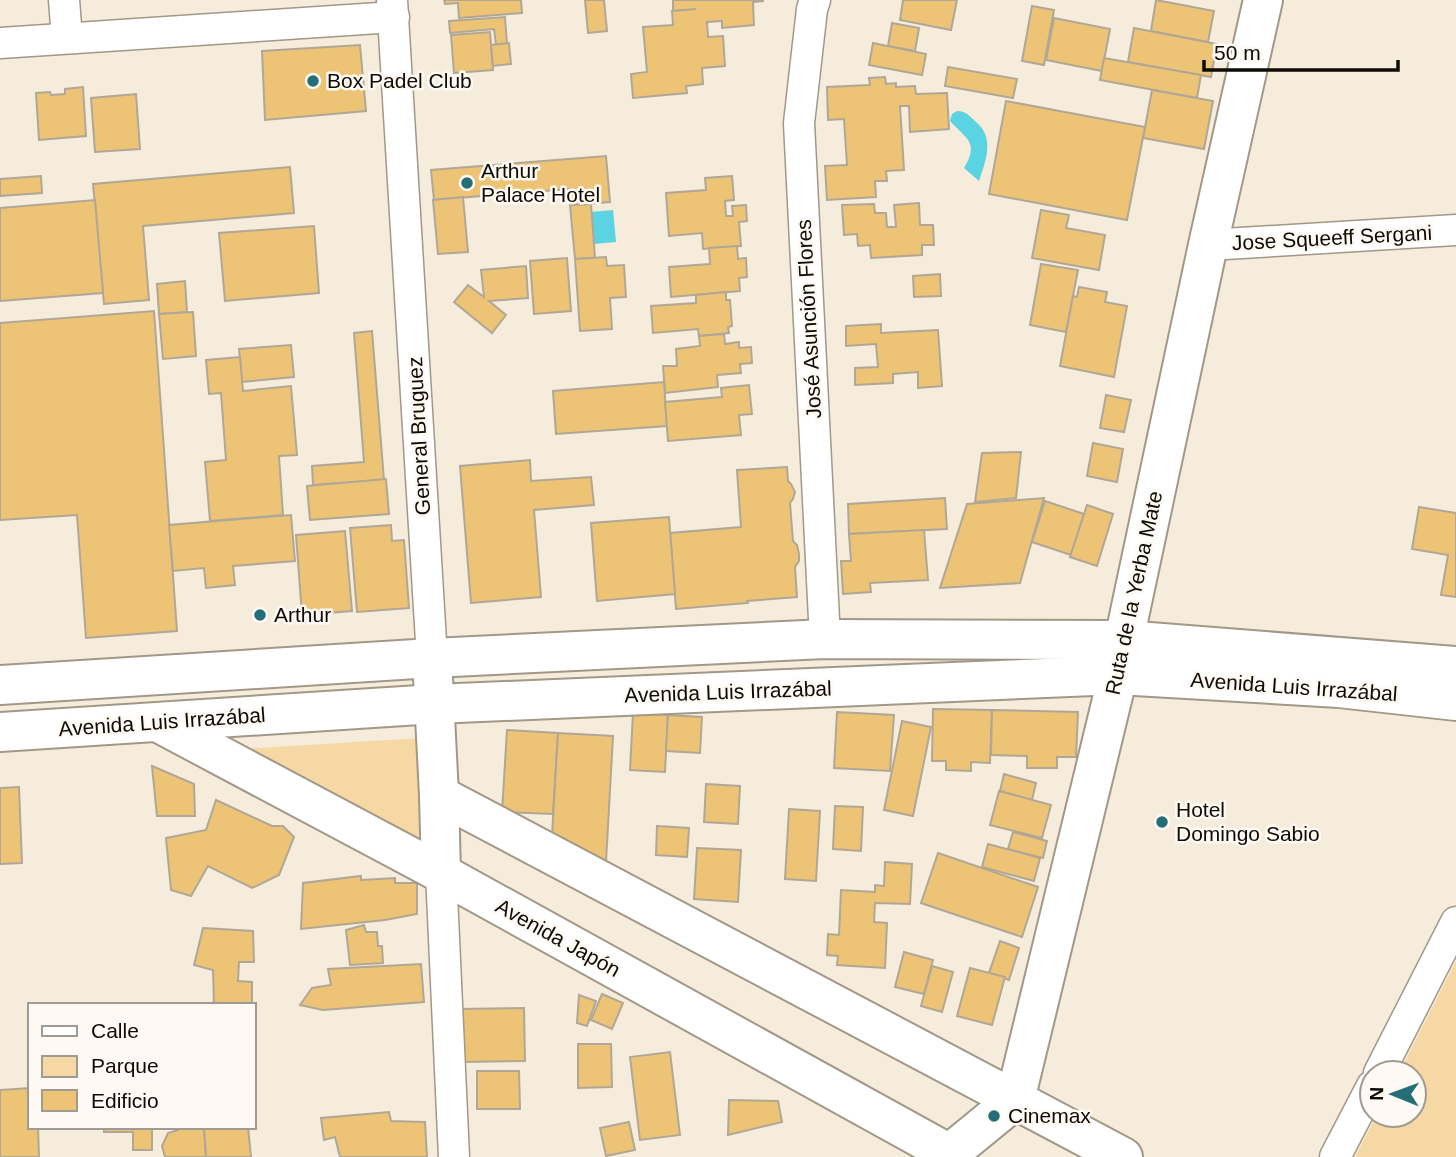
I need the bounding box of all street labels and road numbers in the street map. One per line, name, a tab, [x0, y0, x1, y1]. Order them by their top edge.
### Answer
street label: José Asunción Flores	[792, 219, 825, 419]
street label: Jose Squeeff Sergani	[1231, 221, 1433, 254]
street label: General Bruguez	[403, 356, 434, 516]
street label: Ruta de la Yerba Mate	[1101, 489, 1166, 697]
street label: Avenida Luis Irrazábal	[1190, 668, 1398, 705]
street label: Avenida Luis Irrazábal	[624, 676, 832, 707]
street label: Avenida Luis Irrazábal	[58, 703, 266, 740]
street label: Avenida Japón	[492, 894, 624, 981]

